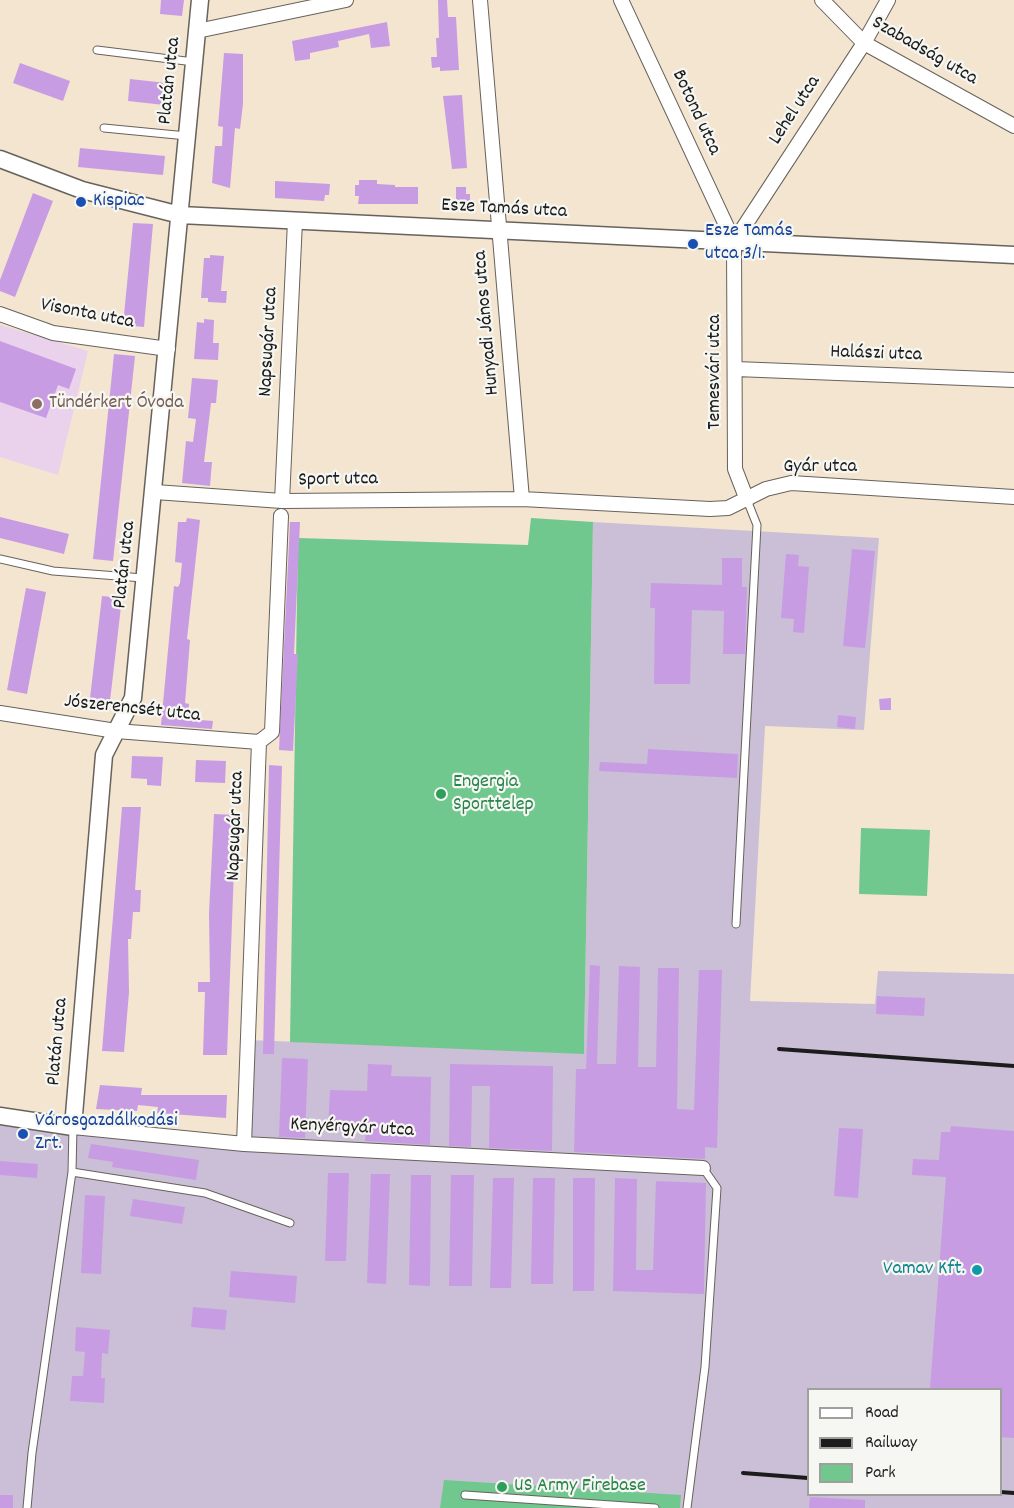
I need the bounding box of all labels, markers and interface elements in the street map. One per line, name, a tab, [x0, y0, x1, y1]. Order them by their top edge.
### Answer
street label: Szabadság utca	[867, 12, 981, 92]
street label: Platán utca	[154, 36, 188, 126]
street label: Botond utca	[665, 67, 725, 159]
street label: Lehel utca	[765, 72, 827, 150]
place label: Kispiac	[93, 190, 145, 214]
marker: Kispiac	[74, 195, 88, 209]
street label: Esze Tamás utca	[440, 195, 568, 225]
place label: Esze Tamás utca 3/1.	[705, 220, 793, 267]
marker: Esze Tamás utca 3/1.	[686, 237, 700, 251]
street label: Hunyadi János utca	[470, 250, 506, 396]
street label: Napsugár utca	[255, 287, 285, 397]
street label: Visonta utca	[38, 294, 136, 336]
street label: Temesvári utca	[704, 314, 728, 430]
street label: Halászi utca	[830, 341, 922, 369]
place label: Tündérkert Óvoda	[49, 392, 184, 416]
marker: Tündérkert Óvoda	[30, 397, 44, 411]
street label: Gyár utca	[783, 456, 857, 480]
street label: Sport utca	[298, 468, 378, 494]
street label: Platán utca	[109, 520, 143, 610]
street label: Jószerencsét utca	[63, 691, 201, 729]
street label: Napsugár utca	[223, 771, 251, 881]
place label: Engergia Sporttelep	[453, 771, 534, 818]
marker: Engergia Sporttelep	[434, 787, 448, 801]
street label: Platán utca	[43, 997, 75, 1087]
place label: Városgazdálkodási Zrt.	[35, 1110, 178, 1157]
street label: Kenyérgyár utca	[290, 1114, 414, 1144]
marker: Városgazdálkodási Zrt.	[16, 1127, 30, 1141]
place label: Vamav Kft.	[883, 1258, 965, 1282]
marker: Vamav Kft.	[970, 1263, 984, 1277]
legend	[807, 1388, 1002, 1496]
text: Road	[865, 1401, 899, 1426]
text: Railway	[865, 1431, 917, 1456]
text: Park	[865, 1461, 896, 1486]
place label: US Army Firebase	[514, 1475, 646, 1499]
marker: US Army Firebase	[495, 1480, 509, 1494]

